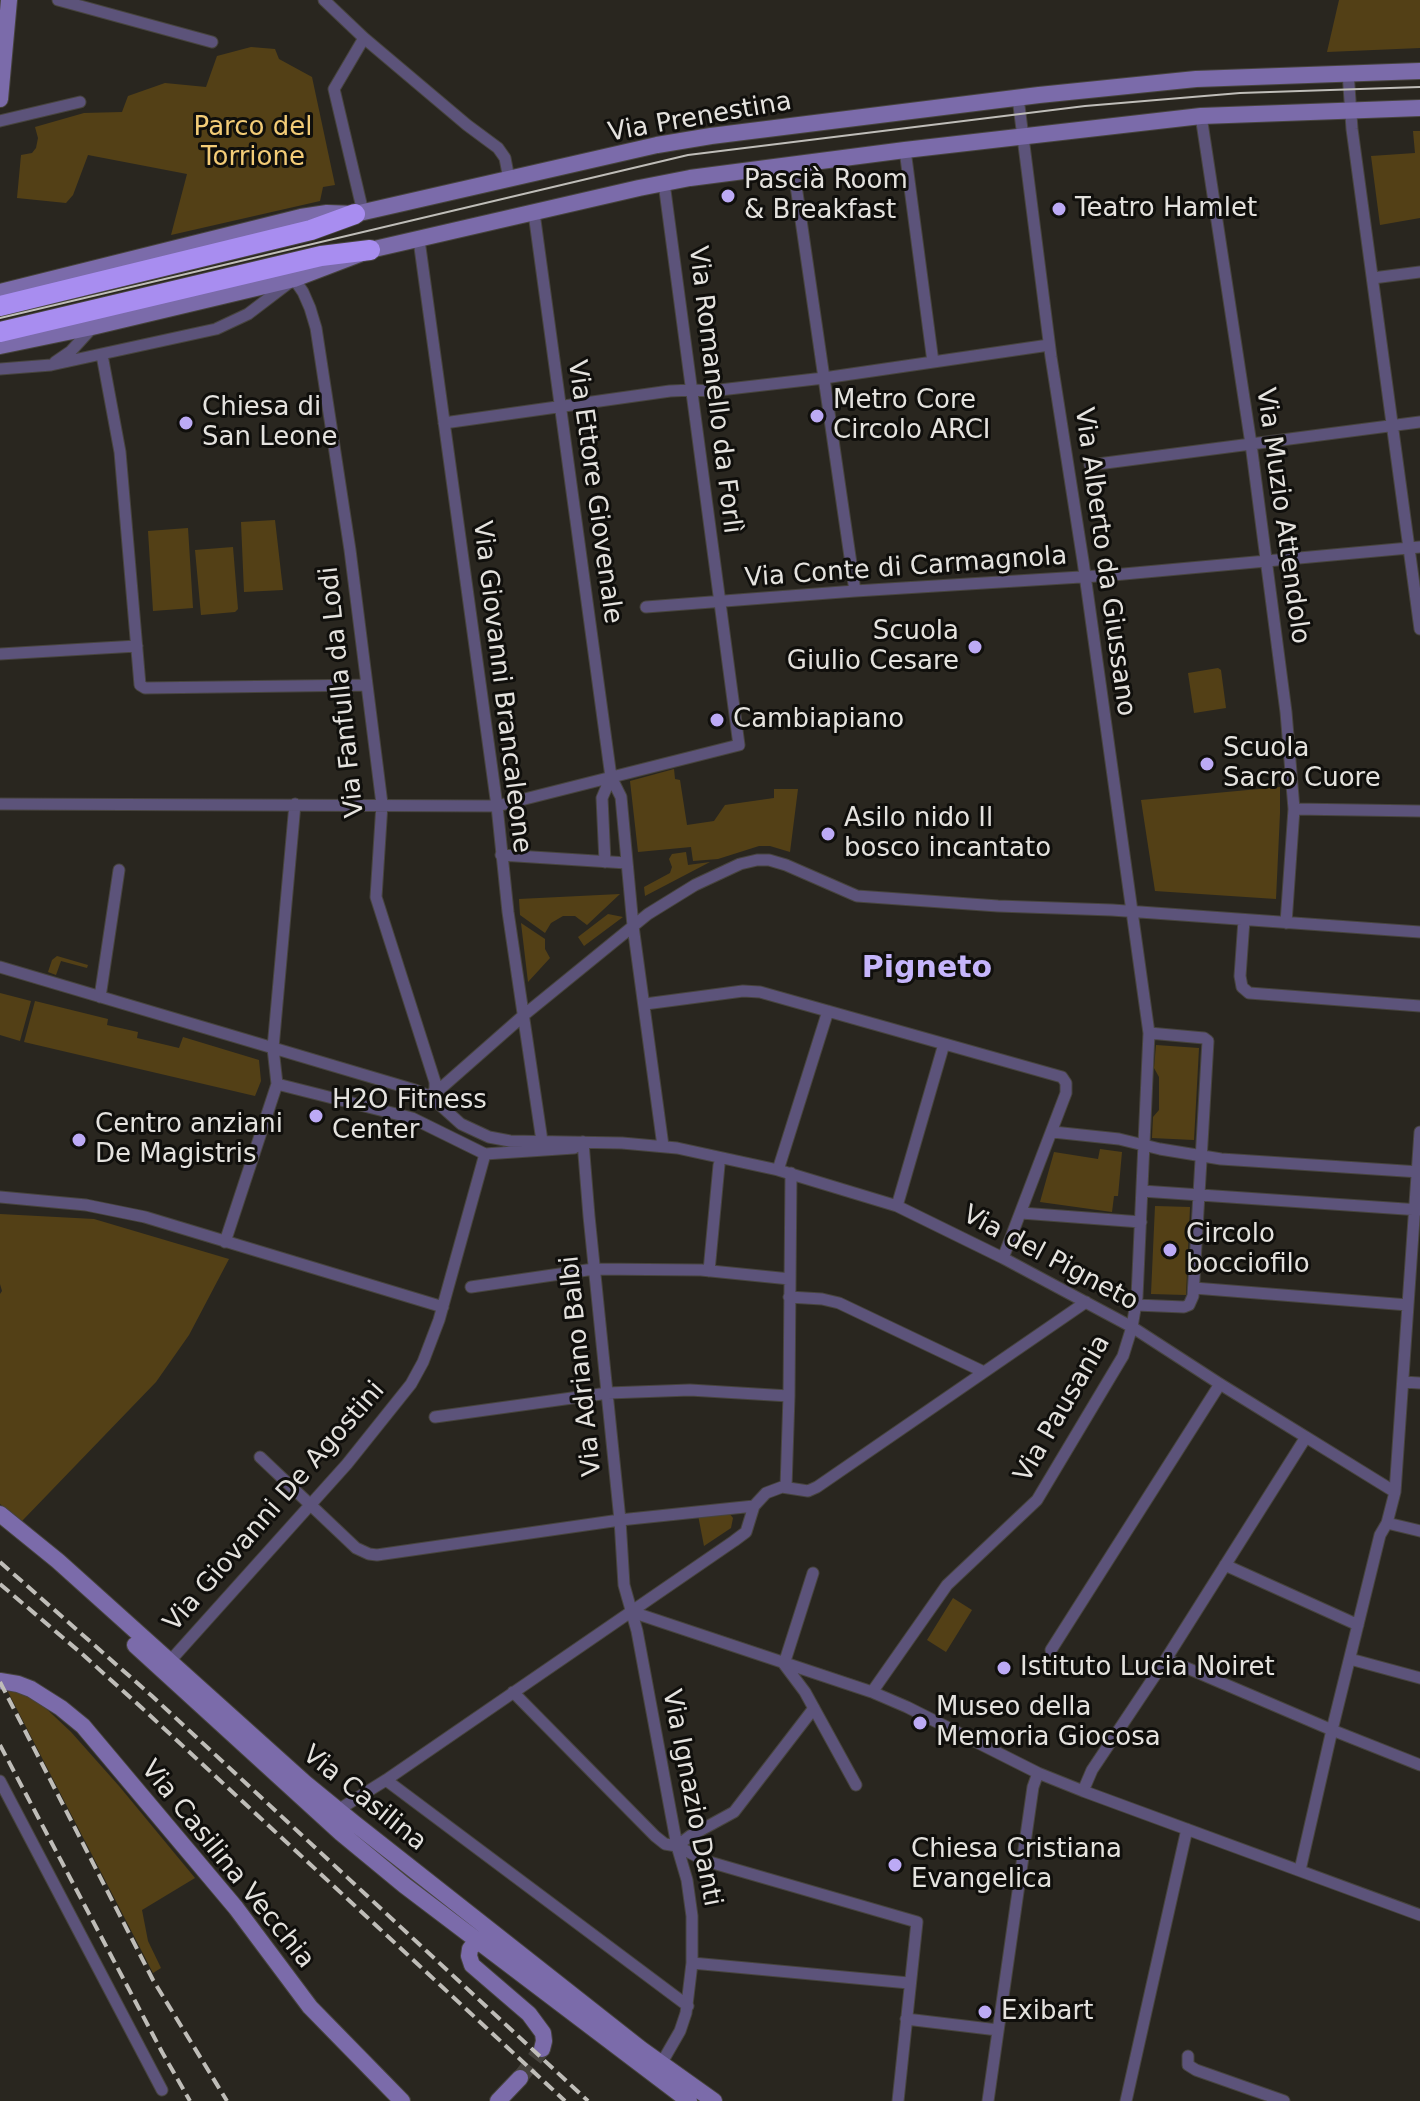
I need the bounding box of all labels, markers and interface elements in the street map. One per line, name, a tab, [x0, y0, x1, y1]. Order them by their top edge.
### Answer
street label: Via Prenestina	[606, 87, 794, 149]
park label: Parco del Torrione	[194, 112, 312, 174]
place label: Pascià Room & Breakfast	[744, 165, 908, 226]
marker: Pascià Room & Breakfast	[719, 187, 737, 205]
place label: Teatro Hamlet	[1075, 193, 1257, 225]
marker: Teatro Hamlet	[1050, 200, 1068, 218]
street label: Via Romanello da Forlì	[681, 244, 747, 536]
street label: Via Ettore Giovenale	[560, 358, 628, 626]
place label: Metro Core Circolo ARCI	[833, 385, 990, 446]
street label: Via Muzio Attendolo	[1249, 386, 1315, 646]
place label: Chiesa di San Leone	[202, 392, 338, 454]
street label: Via Alberto da Giussano	[1067, 406, 1141, 718]
marker: Metro Core Circolo ARCI	[808, 407, 826, 425]
marker: Chiesa di San Leone	[177, 414, 195, 432]
street label: Via Giovanni Brancaleone	[465, 519, 537, 855]
street label: Via Conte di Carmagnola	[744, 541, 1068, 595]
street label: Via Fanfulla da Lodi	[314, 565, 372, 819]
place label: Scuola Giulio Cesare	[787, 616, 959, 678]
marker: Scuola Giulio Cesare	[966, 638, 984, 656]
place label: Cambiapiano	[733, 704, 904, 736]
marker: Cambiapiano	[708, 711, 726, 729]
place label: Scuola Sacro Cuore	[1223, 733, 1381, 794]
marker: Scuola Sacro Cuore	[1198, 755, 1216, 773]
place label: Asilo nido Il bosco incantato	[844, 803, 1051, 864]
marker: Asilo nido Il bosco incantato	[819, 825, 837, 843]
district label: Pigneto	[862, 951, 992, 987]
place label: H2O Fitness Center	[332, 1085, 487, 1146]
marker: H2O Fitness Center	[307, 1107, 325, 1125]
place label: Centro anziani De Magistris	[95, 1109, 283, 1170]
marker: Centro anziani De Magistris	[70, 1131, 88, 1149]
street label: Via del Pigneto	[957, 1200, 1143, 1318]
place label: Circolo bocciofilo	[1186, 1219, 1310, 1280]
marker: Circolo bocciofilo	[1161, 1241, 1179, 1259]
street label: Via Adriano Balbi	[555, 1254, 609, 1478]
street label: Via Pausania	[1008, 1330, 1118, 1488]
street label: Via Giovanni De Agostini	[158, 1376, 392, 1638]
place label: Istituto Lucia Noiret	[1020, 1652, 1275, 1684]
marker: Istituto Lucia Noiret	[995, 1659, 1013, 1677]
street label: Via Ignazio Danti	[655, 1687, 727, 1909]
place label: Museo della Memoria Giocosa	[936, 1692, 1161, 1754]
marker: Museo della Memoria Giocosa	[911, 1714, 929, 1732]
street label: Via Casilina	[296, 1740, 432, 1858]
street label: Via Casilina Vecchia	[134, 1755, 320, 1975]
place label: Chiesa Cristiana Evangelica	[911, 1834, 1122, 1896]
marker: Chiesa Cristiana Evangelica	[886, 1856, 904, 1874]
place label: Exibart	[1001, 1996, 1093, 2028]
marker: Exibart	[976, 2003, 994, 2021]

